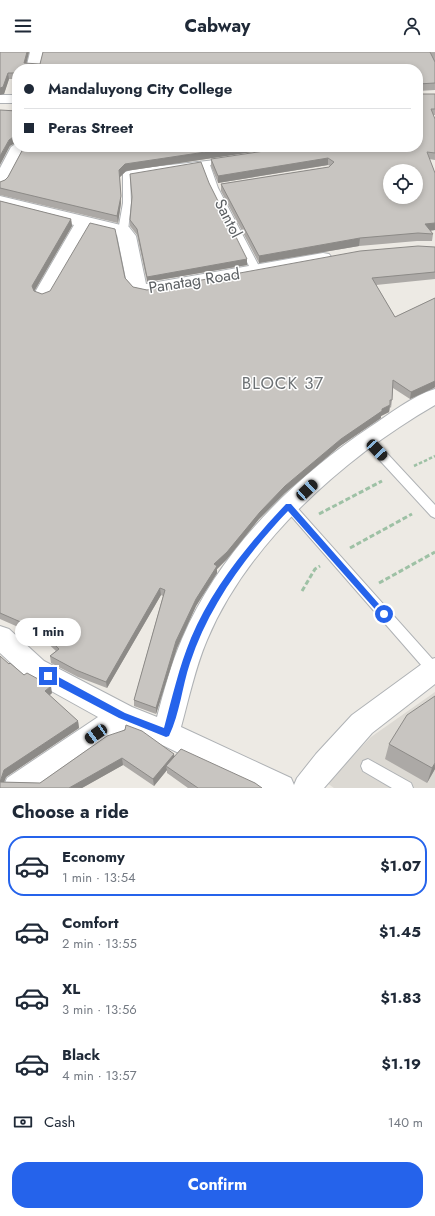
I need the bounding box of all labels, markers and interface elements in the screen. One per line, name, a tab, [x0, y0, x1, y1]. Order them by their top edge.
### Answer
text: Cabway	[185, 13, 250, 39]
icon: menu	[12, 15, 34, 37]
icon: person	[401, 15, 423, 37]
text: Mandaluyong City College	[48, 78, 232, 100]
text: Peras Street	[48, 117, 133, 139]
map controls	[383, 164, 423, 204]
button: locate	[383, 164, 423, 204]
street label: Santol	[209, 195, 248, 242]
street label: Panatag Road	[147, 262, 241, 299]
district label: BLOCK 37	[242, 371, 324, 395]
car	[364, 437, 390, 463]
car	[294, 477, 320, 503]
route start	[375, 605, 393, 623]
callout: 1 min	[15, 618, 81, 646]
text: 1 min	[32, 622, 64, 641]
route end	[39, 667, 57, 685]
car	[83, 722, 109, 746]
text: Choose a ride	[12, 799, 129, 825]
text: Economy	[62, 846, 125, 868]
icon: car	[14, 848, 50, 884]
text: $1.07	[380, 855, 421, 877]
text: 1 min · 13:54	[62, 868, 136, 887]
text: Comfort	[62, 912, 119, 934]
icon: car	[14, 914, 50, 950]
text: $1.45	[379, 921, 421, 943]
text: 2 min · 13:55	[62, 934, 137, 953]
text: XL	[62, 978, 80, 1000]
icon: car	[14, 980, 50, 1016]
text: $1.83	[380, 987, 421, 1009]
text: 3 min · 13:56	[62, 1000, 137, 1019]
text: Black	[62, 1044, 100, 1066]
icon: car	[14, 1046, 50, 1082]
text: $1.19	[382, 1053, 421, 1075]
text: 4 min · 13:57	[62, 1066, 137, 1085]
icon: cash	[12, 1111, 34, 1133]
text: Cash	[44, 1111, 75, 1133]
text: 140 m	[388, 1113, 423, 1132]
button: Confirm	[12, 1162, 423, 1208]

